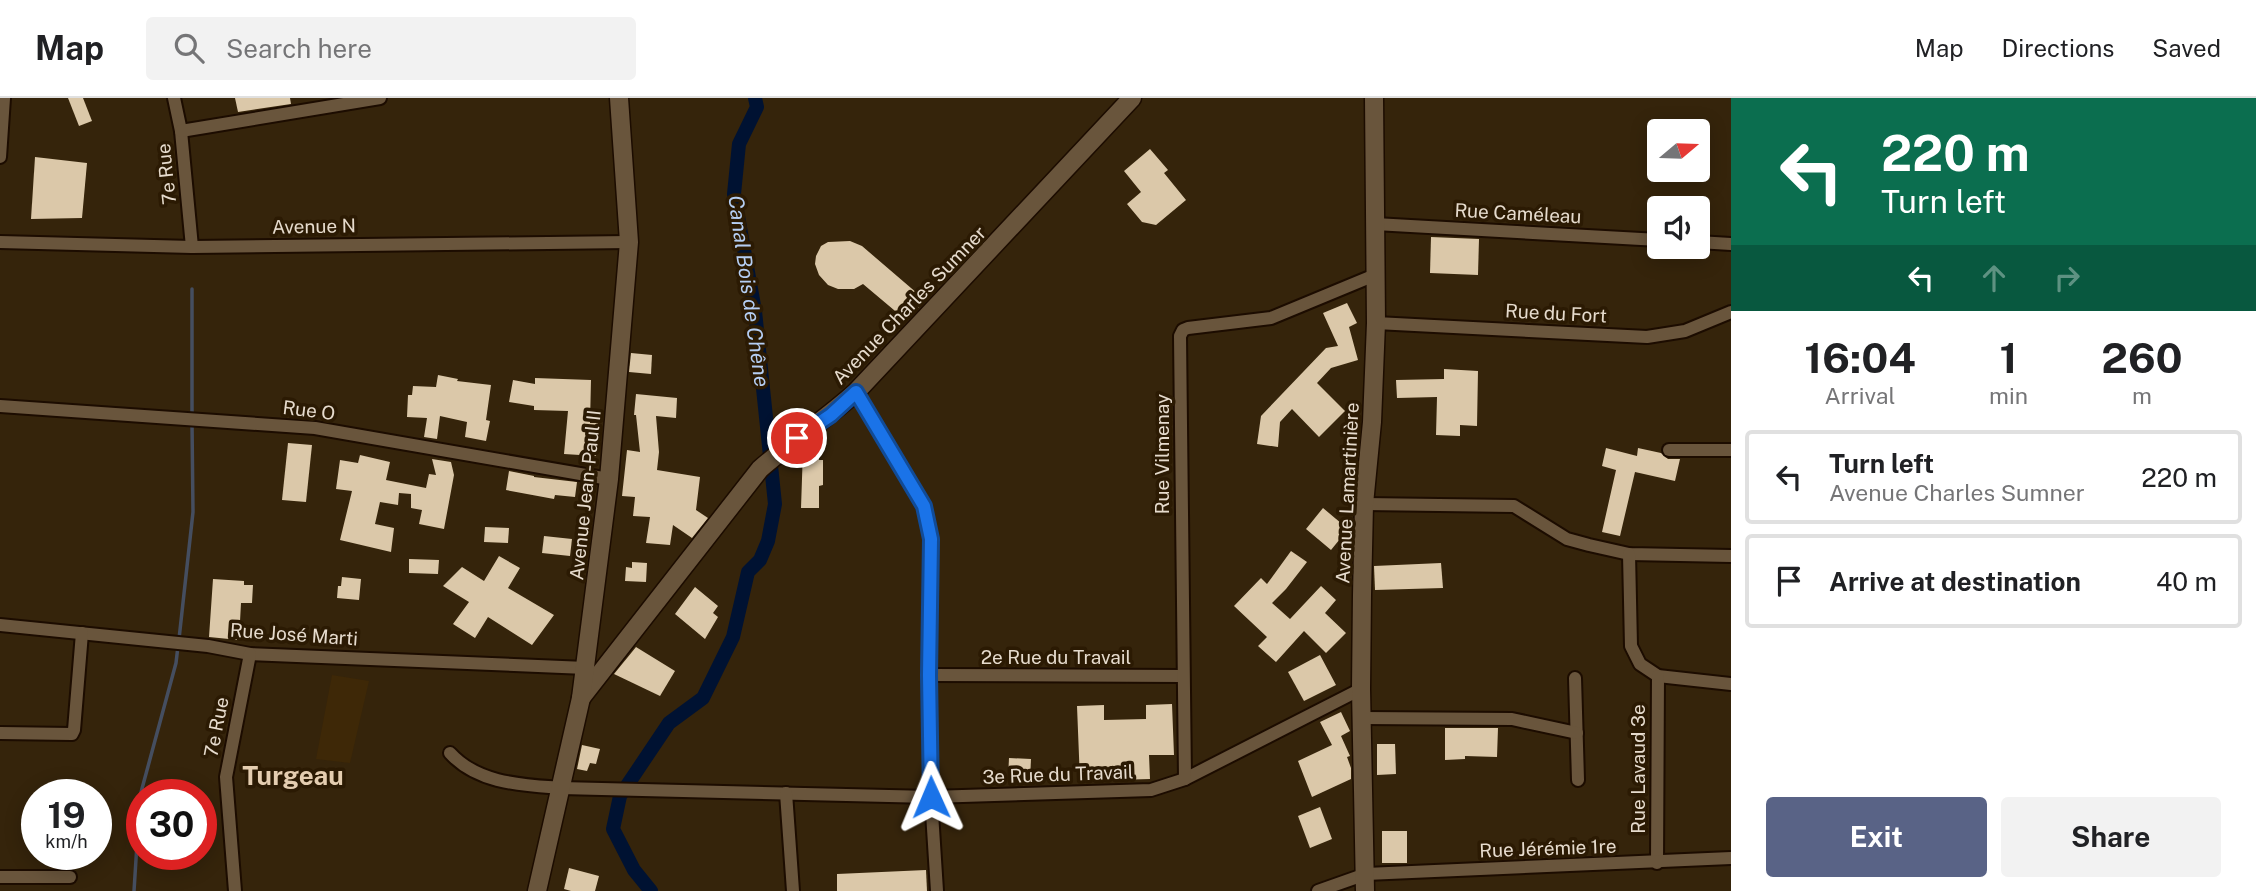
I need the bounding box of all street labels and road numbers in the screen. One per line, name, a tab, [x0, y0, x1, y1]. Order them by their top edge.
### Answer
street label: 7e Rue	[152, 142, 180, 206]
street label: Rue Caméleau	[1454, 199, 1582, 227]
street label: Avenue N	[272, 214, 356, 238]
street label: Avenue Charles Sumner	[828, 221, 990, 389]
street label: Rue du Fort	[1504, 299, 1608, 327]
street label: Rue Vilmenay	[1151, 394, 1173, 514]
street label: Rue O	[281, 396, 337, 424]
street label: Avenue Lamartinière	[1331, 402, 1363, 584]
street label: Avenue Jean-Paul II	[565, 409, 605, 581]
street label: Rue José Marti	[229, 619, 359, 649]
street label: 2e Rue du Travail	[981, 646, 1131, 668]
street label: 7e Rue	[199, 695, 233, 759]
street label: Rue Lavaud 3e	[1627, 704, 1649, 834]
street label: 3e Rue du Travail	[982, 760, 1134, 788]
street label: Rue Jérémie 1re	[1479, 835, 1617, 861]

